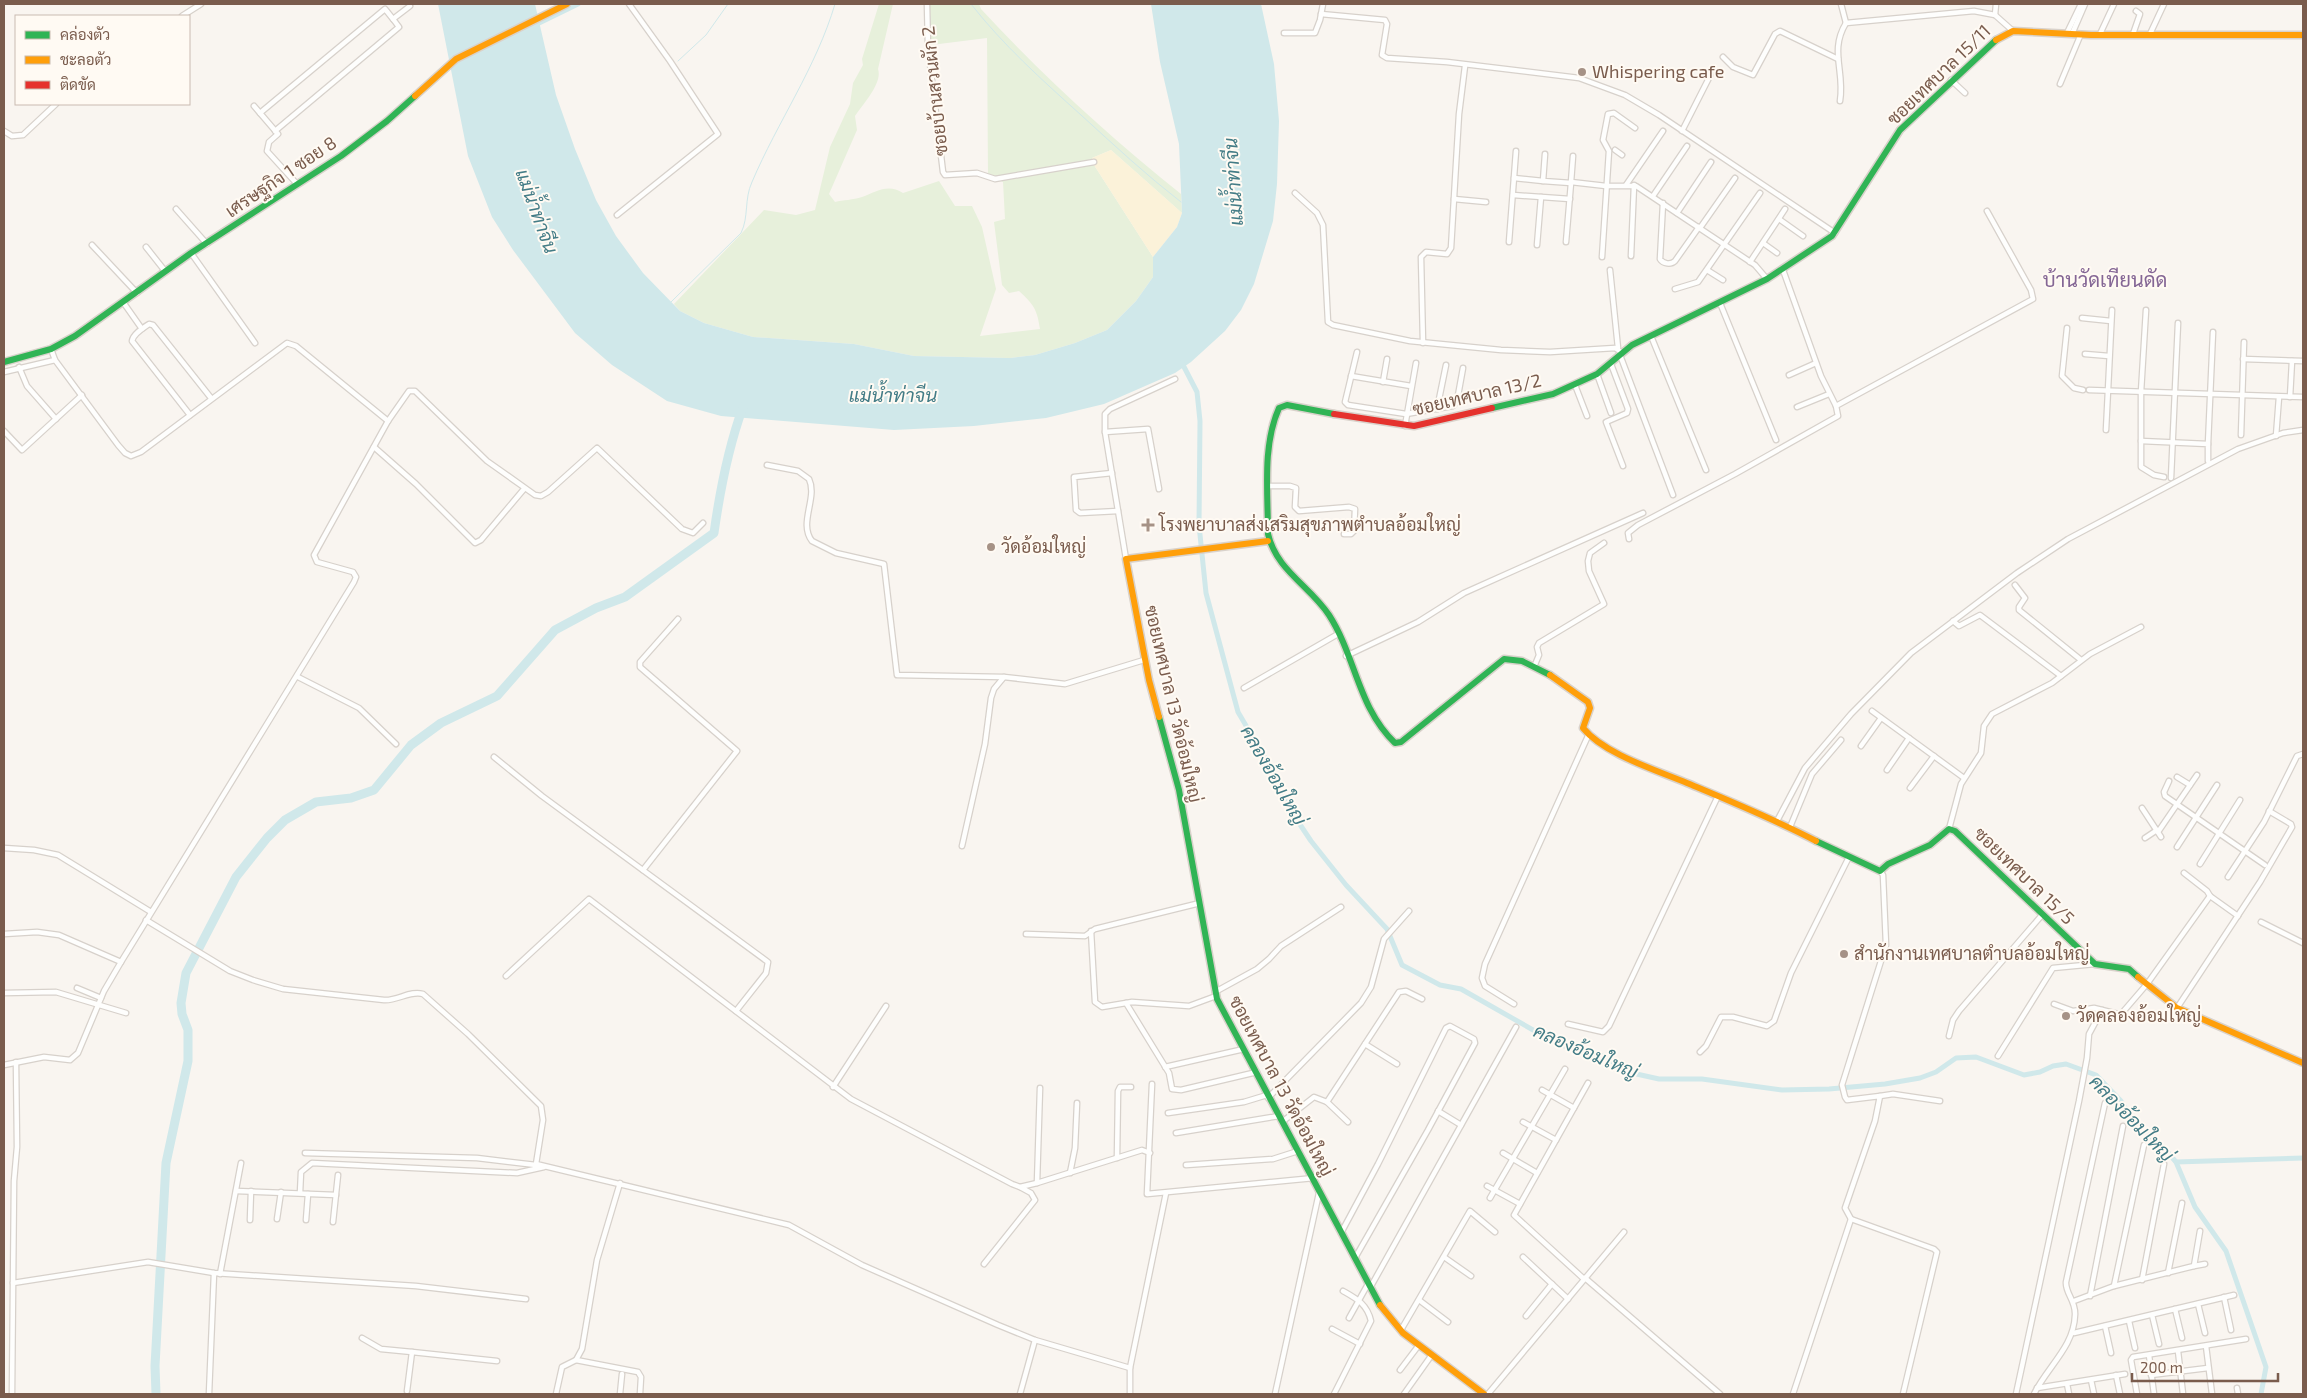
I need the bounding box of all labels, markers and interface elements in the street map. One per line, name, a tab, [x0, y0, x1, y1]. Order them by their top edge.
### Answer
legend	[15, 15, 190, 105]
street label: ซอยเทศบาล 15/11	[1882, 19, 1995, 129]
text: คล่องตัว	[60, 25, 110, 43]
street label: ซอยบ้านสวนผัก 2	[916, 25, 952, 157]
text: ชะลอตัว	[60, 50, 111, 68]
place label: Whispering cafe	[1592, 60, 1724, 82]
marker: Whispering cafe	[1576, 66, 1588, 78]
text: ติดขัด	[60, 75, 96, 93]
street label: เศรษฐกิจ 1 ซอย 8	[221, 131, 341, 223]
water label: แม่น้ำท่าจีน	[1215, 137, 1247, 227]
water label: แม่น้ำท่าจีน	[512, 164, 566, 256]
district label: บ้านวัดเทียนดัด	[2043, 267, 2167, 291]
street label: ซอยเทศบาล 13/2	[1410, 369, 1543, 420]
water label: แม่น้ำท่าจีน	[849, 380, 937, 406]
place label: โรงพยาบาลส่งเสริมสุขภาพตำบลอ้อมใหญ่	[1158, 512, 1461, 537]
marker: โรงพยาบาลส่งเสริมสุขภาพตำบลอ้อมใหญ่	[1141, 518, 1155, 532]
place label: วัดอ้อมใหญ่	[1001, 534, 1086, 558]
marker: วัดอ้อมใหญ่	[985, 541, 997, 553]
street label: ซอยเทศบาล 13 วัดอ้อมใหญ่	[1140, 603, 1208, 805]
water label: คลองอ้อมใหญ่	[1236, 721, 1313, 830]
street label: ซอยเทศบาล 15/5	[1970, 822, 2079, 929]
place label: สำนักงานเทศบาลตำบลอ้อมใหญ่	[1854, 941, 2089, 965]
marker: สำนักงานเทศบาลตำบลอ้อมใหญ่	[1838, 948, 1850, 960]
street label: ซอยเทศบาล 13 วัดอ้อมใหญ่	[1224, 991, 1340, 1180]
place label: วัดคลองอ้อมใหญ่	[2076, 1003, 2201, 1027]
marker: วัดคลองอ้อมใหญ่	[2060, 1010, 2072, 1022]
water label: คลองอ้อมใหญ่	[1530, 1018, 1643, 1084]
water label: คลองอ้อมใหญ่	[2085, 1070, 2180, 1167]
scale bar	[2132, 1350, 2278, 1382]
text: 200 m	[2140, 1358, 2183, 1376]

